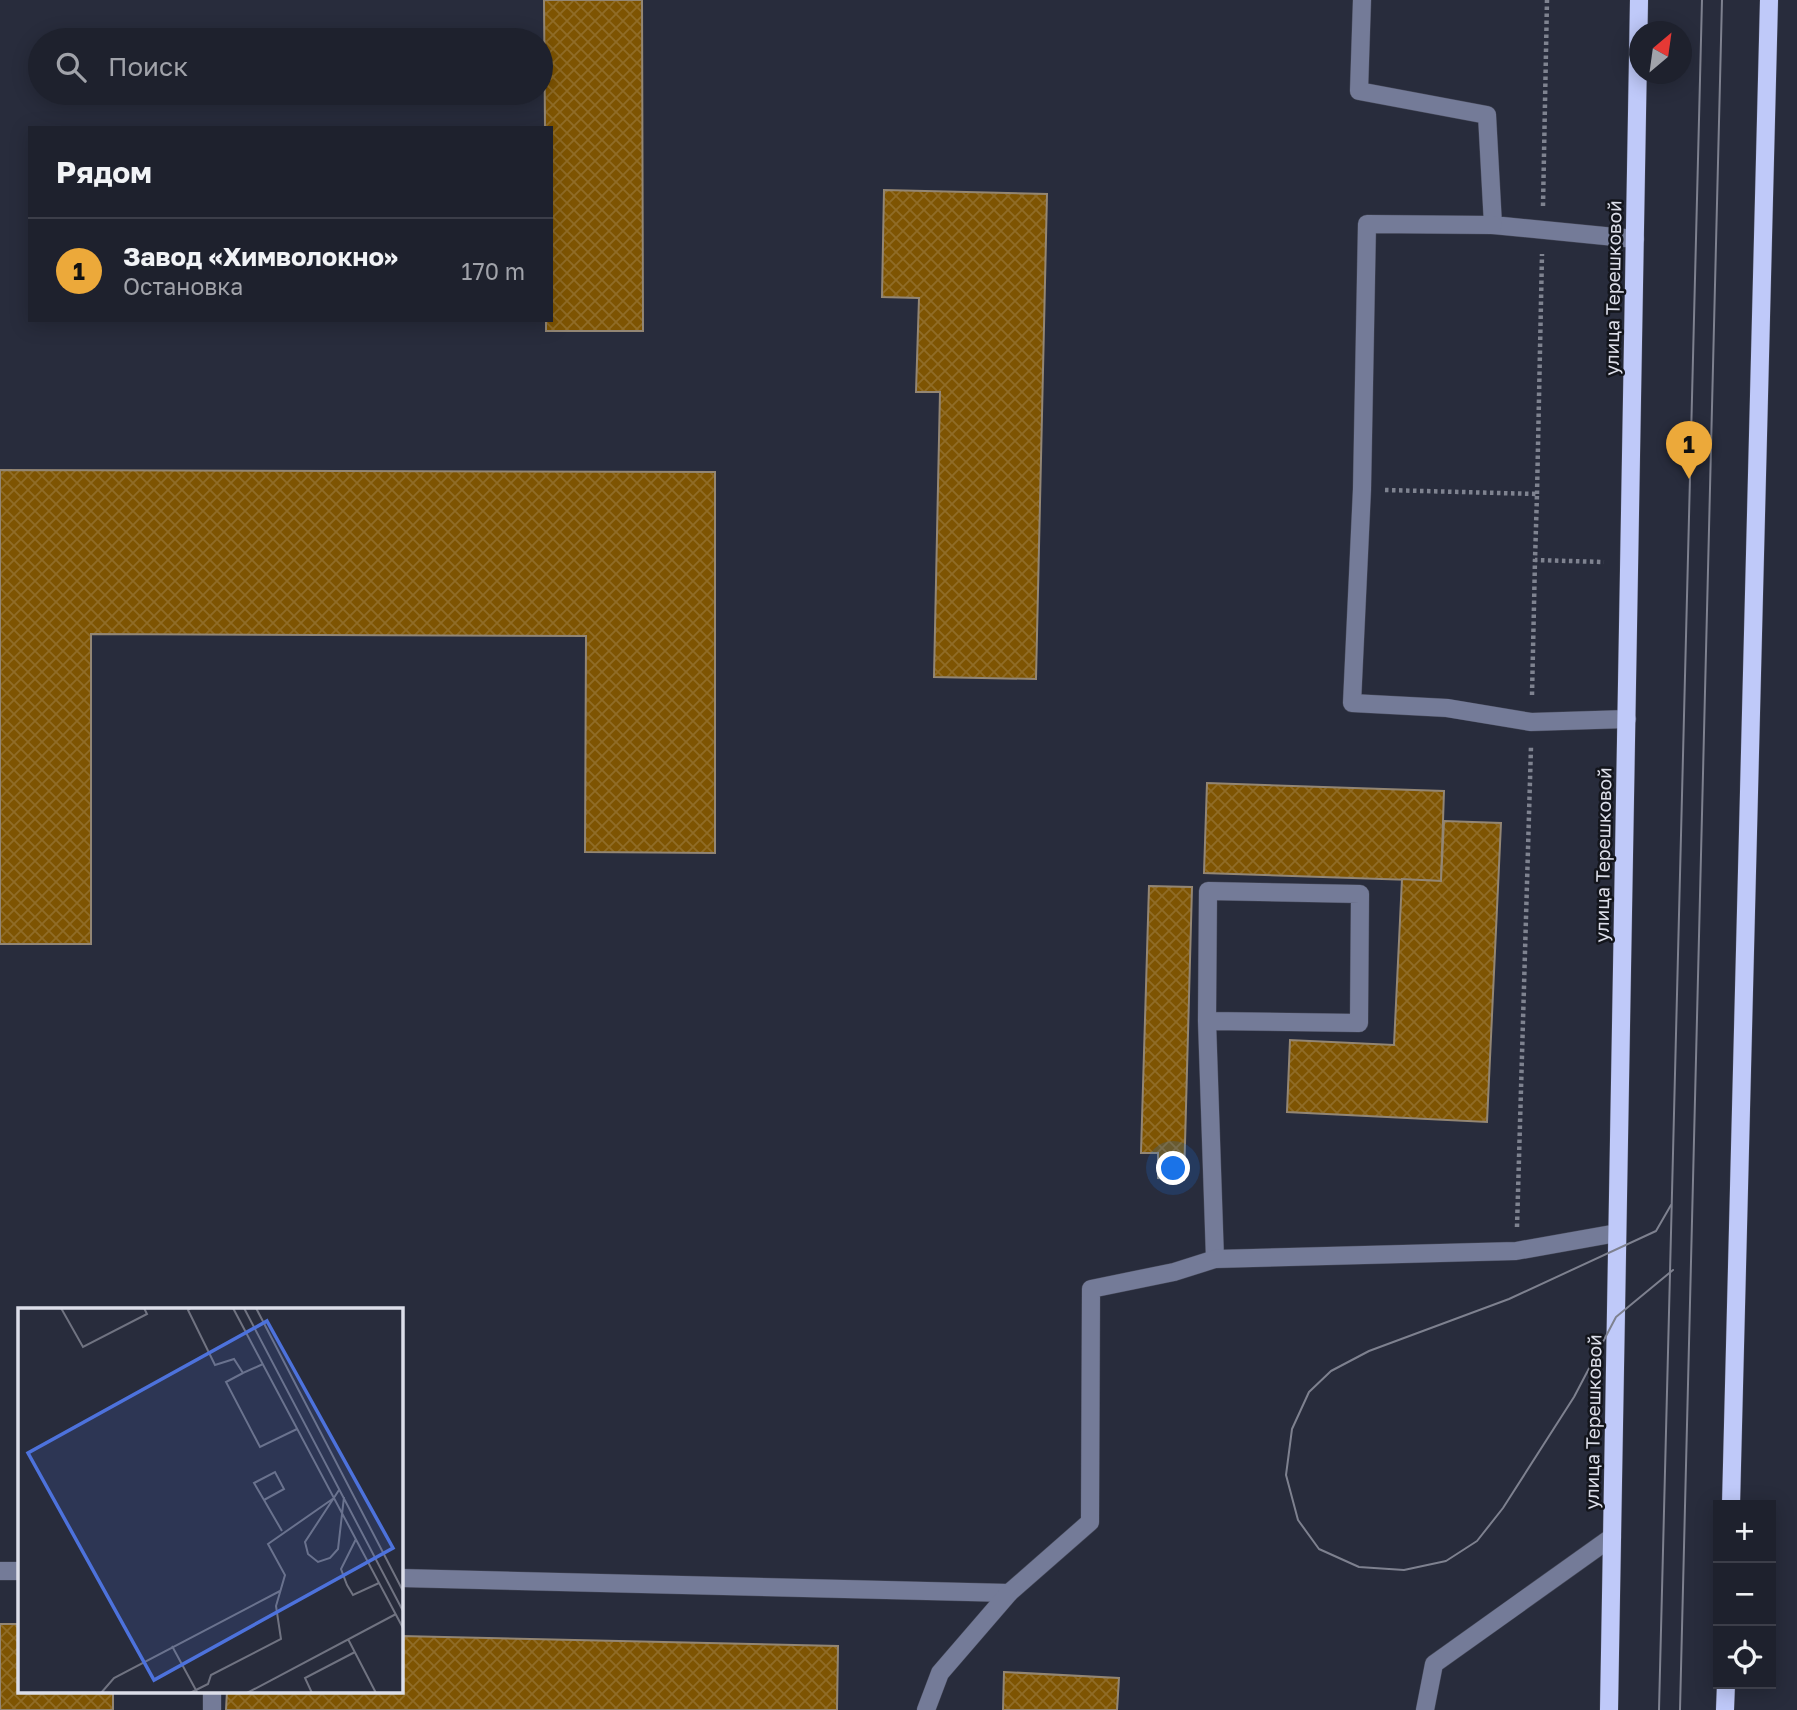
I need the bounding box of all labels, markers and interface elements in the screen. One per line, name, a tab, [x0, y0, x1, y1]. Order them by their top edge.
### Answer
north arrow	[1629, 21, 1692, 84]
search box	[28, 28, 553, 105]
icon: search	[52, 48, 90, 86]
text: Поиск	[108, 51, 188, 82]
text: Рядом	[56, 154, 152, 190]
street label: улица Терешковой	[1599, 200, 1626, 376]
text: Завод «Химволокно»	[123, 241, 398, 272]
text: 1	[73, 257, 85, 285]
text: 170 m	[461, 257, 525, 285]
text: Остановка	[123, 272, 243, 300]
pin: 1	[1666, 421, 1712, 479]
street label: улица Терешковой	[1589, 767, 1616, 943]
your location	[1156, 1151, 1190, 1185]
inset map	[18, 1308, 402, 1692]
street label: улица Терешковой	[1579, 1334, 1606, 1510]
map controls	[1713, 1500, 1776, 1689]
button: +	[1713, 1500, 1776, 1563]
button: −	[1713, 1563, 1776, 1626]
button: locate	[1713, 1626, 1776, 1689]

